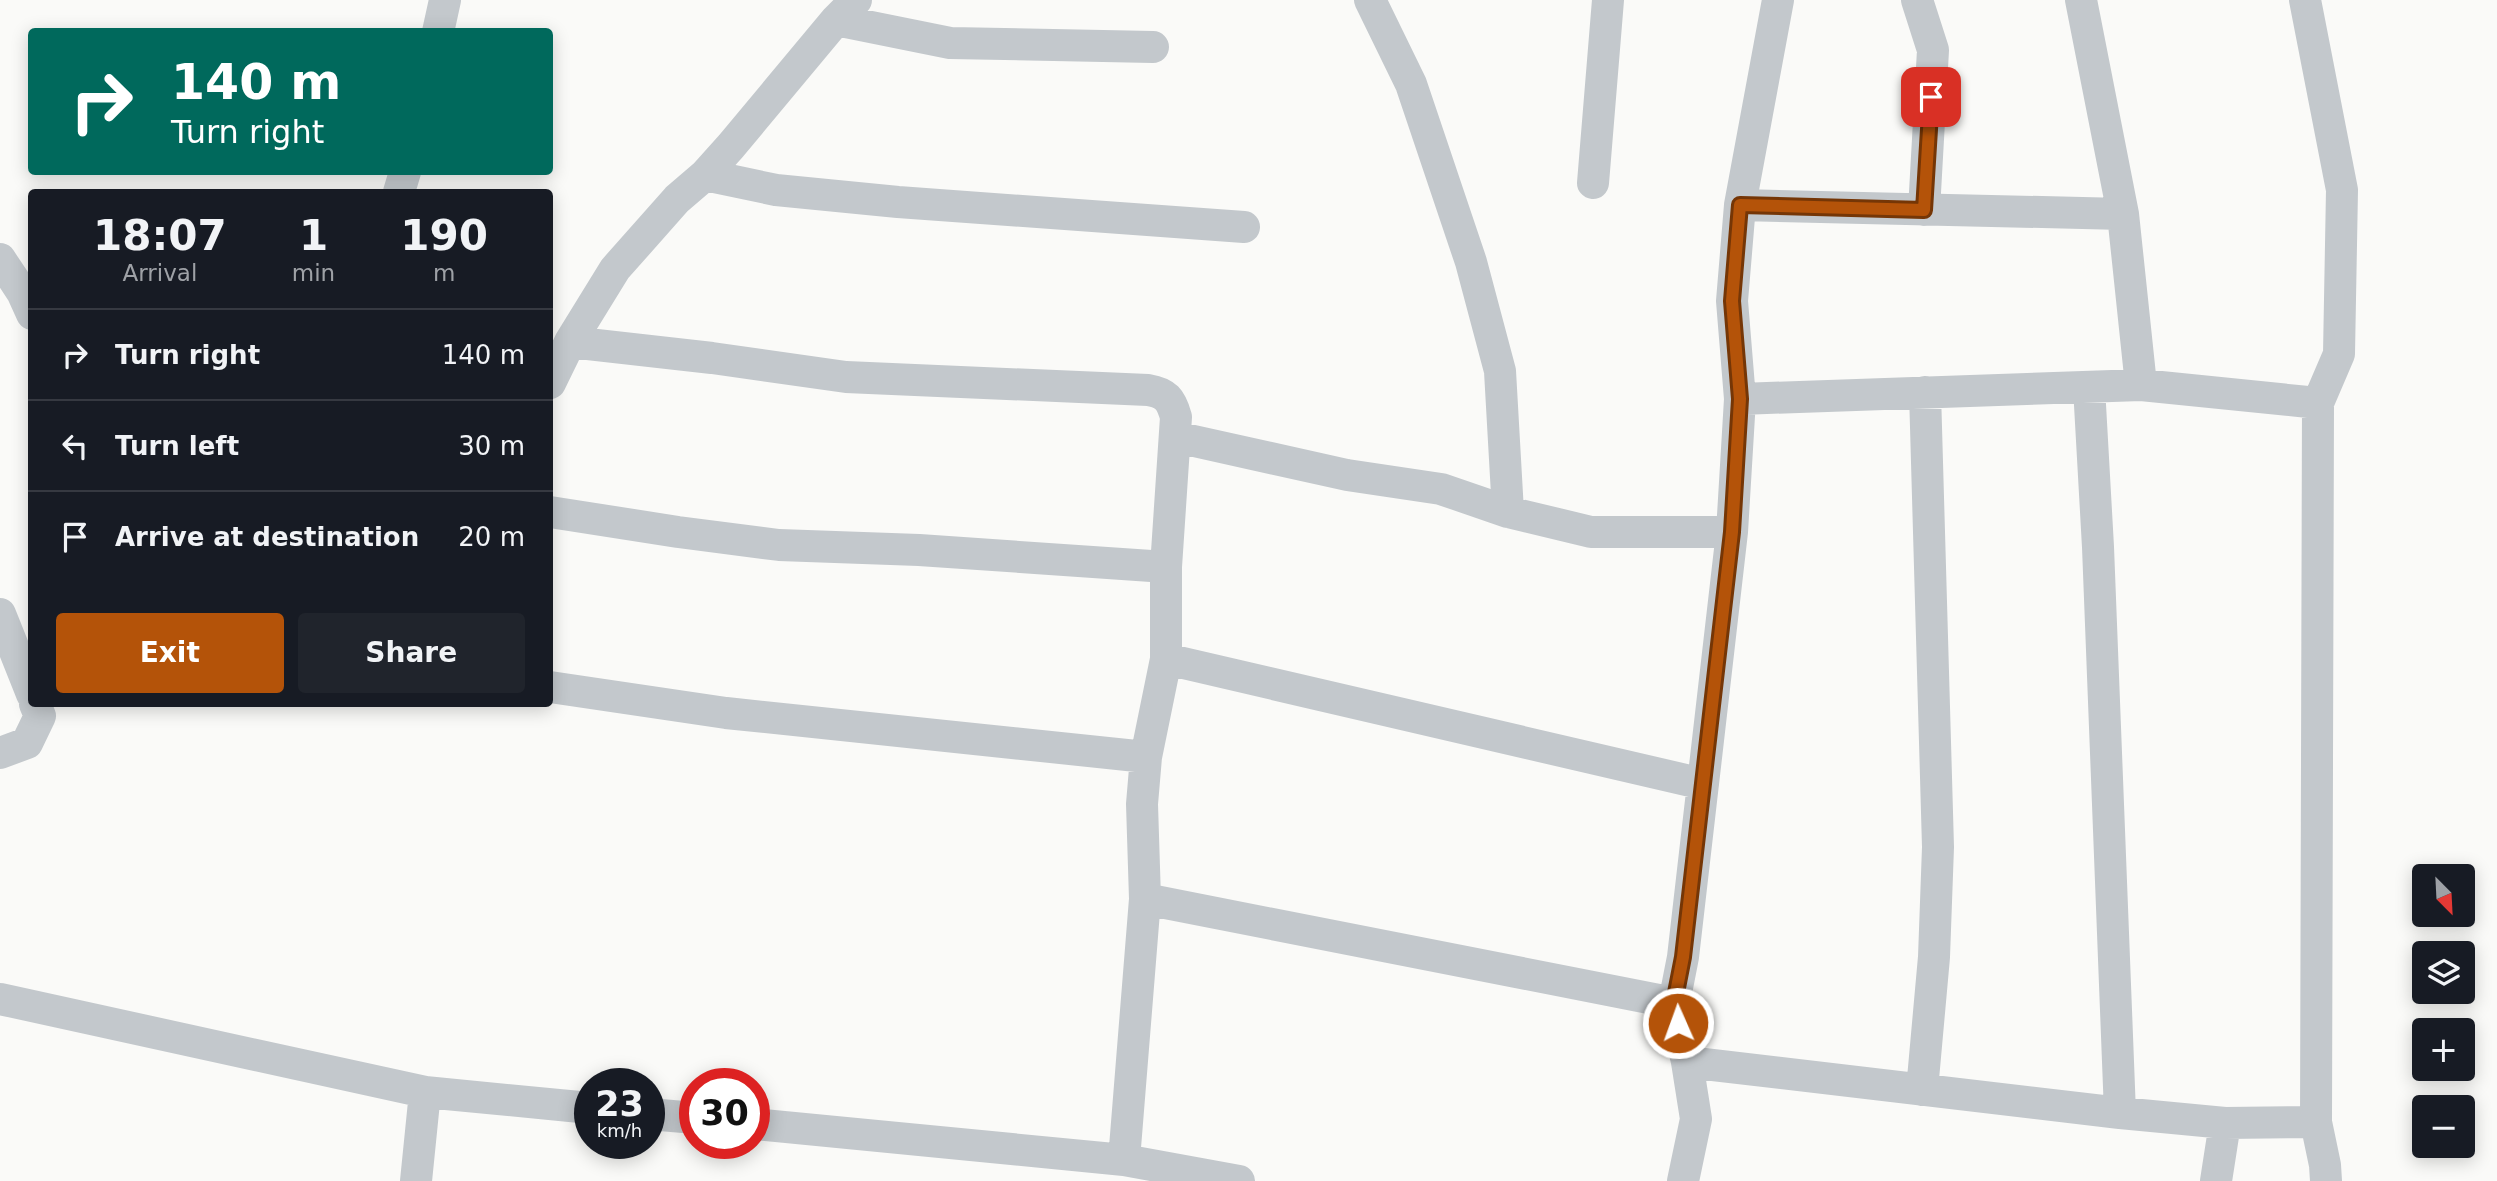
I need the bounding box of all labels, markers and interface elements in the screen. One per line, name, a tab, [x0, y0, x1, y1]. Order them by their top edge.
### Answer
text: 140 m	[171, 54, 341, 111]
icon: right	[56, 56, 147, 147]
pin	[1901, 67, 1961, 127]
icon: arrive	[1912, 78, 1950, 116]
text: Turn right	[171, 113, 324, 151]
text: 18:07	[93, 211, 227, 260]
text: 1	[299, 211, 328, 260]
text: 190	[400, 211, 488, 260]
text: Arrival	[123, 260, 197, 286]
text: min	[292, 260, 335, 286]
text: m	[433, 260, 455, 286]
icon: right	[56, 336, 94, 374]
text: Turn right	[115, 340, 260, 370]
text: 140 m	[442, 340, 525, 370]
icon: left	[56, 427, 94, 465]
text: Turn left	[115, 431, 239, 461]
text: 30 m	[458, 431, 525, 461]
icon: arrive	[56, 518, 94, 556]
text: Arrive at destination	[115, 522, 419, 552]
text: 20 m	[458, 522, 525, 552]
button: Exit	[56, 613, 284, 693]
button: Share	[298, 613, 525, 693]
north arrow	[2412, 864, 2474, 928]
map controls	[2412, 864, 2475, 1158]
button: layers	[2412, 941, 2475, 1004]
position arrow	[1641, 986, 1715, 1060]
button: +	[2412, 1018, 2475, 1081]
speed limit sign: 30	[679, 1068, 770, 1159]
text: 23	[595, 1084, 644, 1124]
button: −	[2412, 1095, 2475, 1158]
text: km/h	[597, 1120, 642, 1141]

